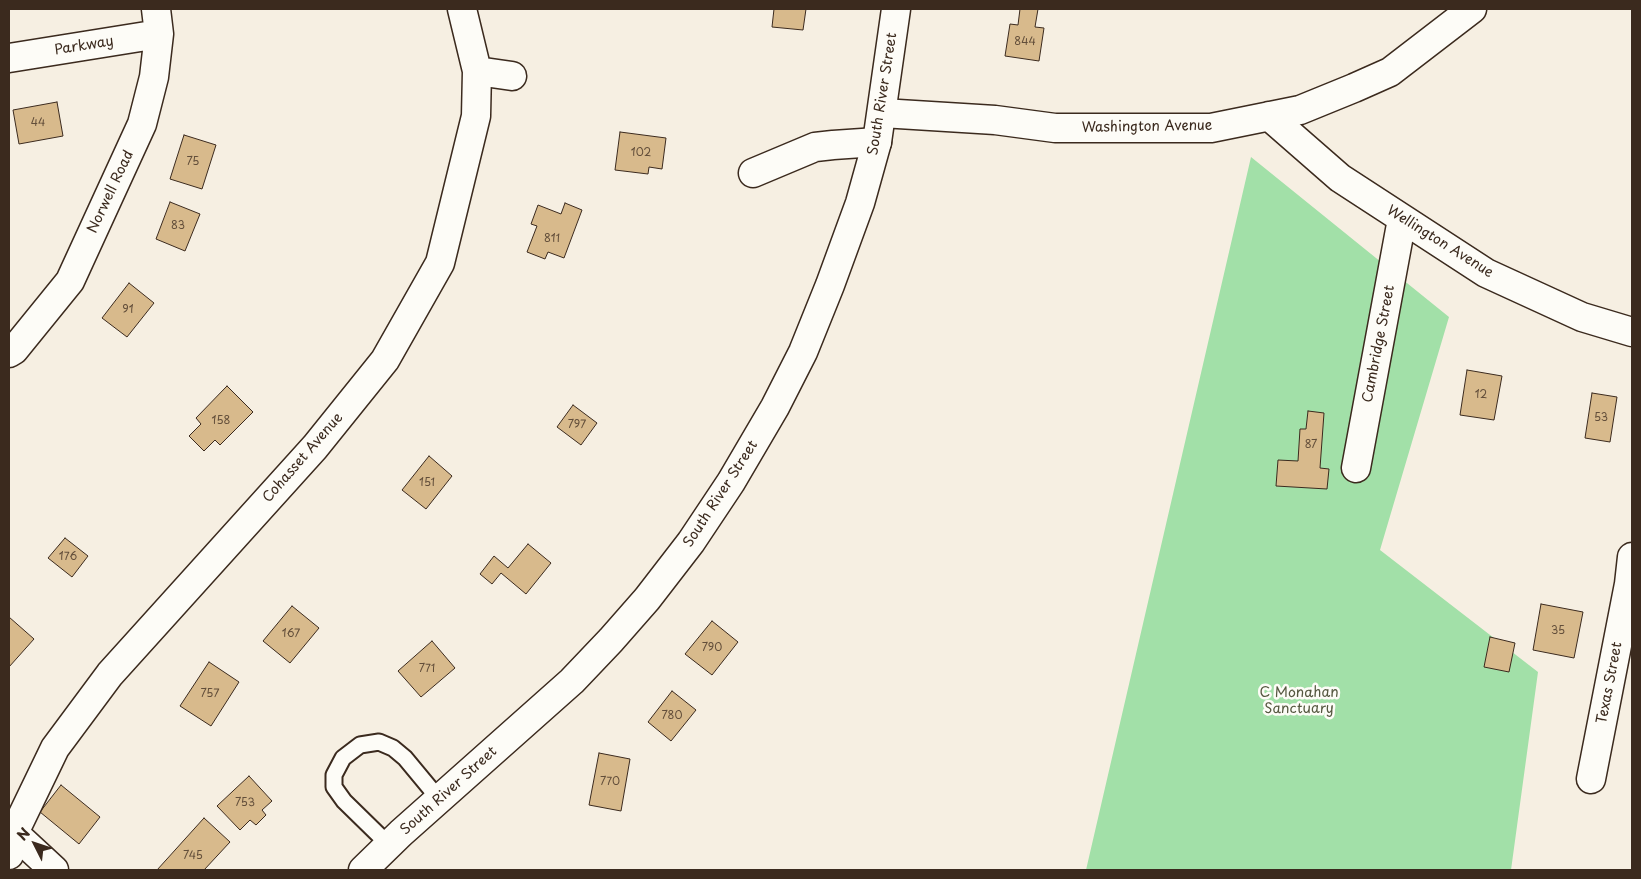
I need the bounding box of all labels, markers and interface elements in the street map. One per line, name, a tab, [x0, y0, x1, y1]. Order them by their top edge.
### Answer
street label: South River Street	[865, 32, 901, 156]
street label: Parkway	[53, 33, 115, 59]
house number: 844	[1014, 35, 1036, 49]
house number: 44	[31, 116, 45, 130]
street label: Washington Avenue	[1081, 117, 1213, 137]
house number: 102	[631, 146, 651, 160]
street label: Norwell Road	[85, 148, 137, 236]
house number: 75	[187, 155, 199, 169]
street label: Wellington Avenue	[1384, 202, 1496, 282]
house number: 83	[171, 219, 185, 233]
house number: 811	[544, 232, 560, 246]
street label: Cambridge Street	[1359, 284, 1399, 404]
house number: 91	[122, 303, 134, 317]
house number: 12	[1475, 388, 1487, 402]
street label: Cohasset Avenue	[259, 410, 347, 506]
house number: 53	[1594, 411, 1608, 425]
house number: 158	[212, 414, 230, 428]
house number: 797	[568, 418, 586, 432]
street label: South River Street	[680, 438, 762, 550]
house number: 87	[1305, 438, 1317, 452]
house number: 151	[419, 476, 435, 490]
house number: 176	[59, 550, 77, 564]
house number: 35	[1551, 624, 1565, 638]
house number: 167	[282, 627, 300, 641]
house number: 790	[702, 641, 722, 655]
street label: Texas Street	[1594, 641, 1626, 725]
house number: 771	[419, 662, 435, 676]
park label: C Monahan Sanctuary	[1259, 685, 1339, 718]
house number: 757	[201, 687, 219, 701]
house number: 780	[662, 709, 682, 723]
street label: South River Street	[397, 743, 501, 839]
house number: 770	[600, 775, 620, 789]
house number: 753	[235, 796, 255, 810]
north arrow	[10, 819, 60, 869]
text: N	[12, 823, 35, 845]
house number: 745	[183, 849, 203, 863]

